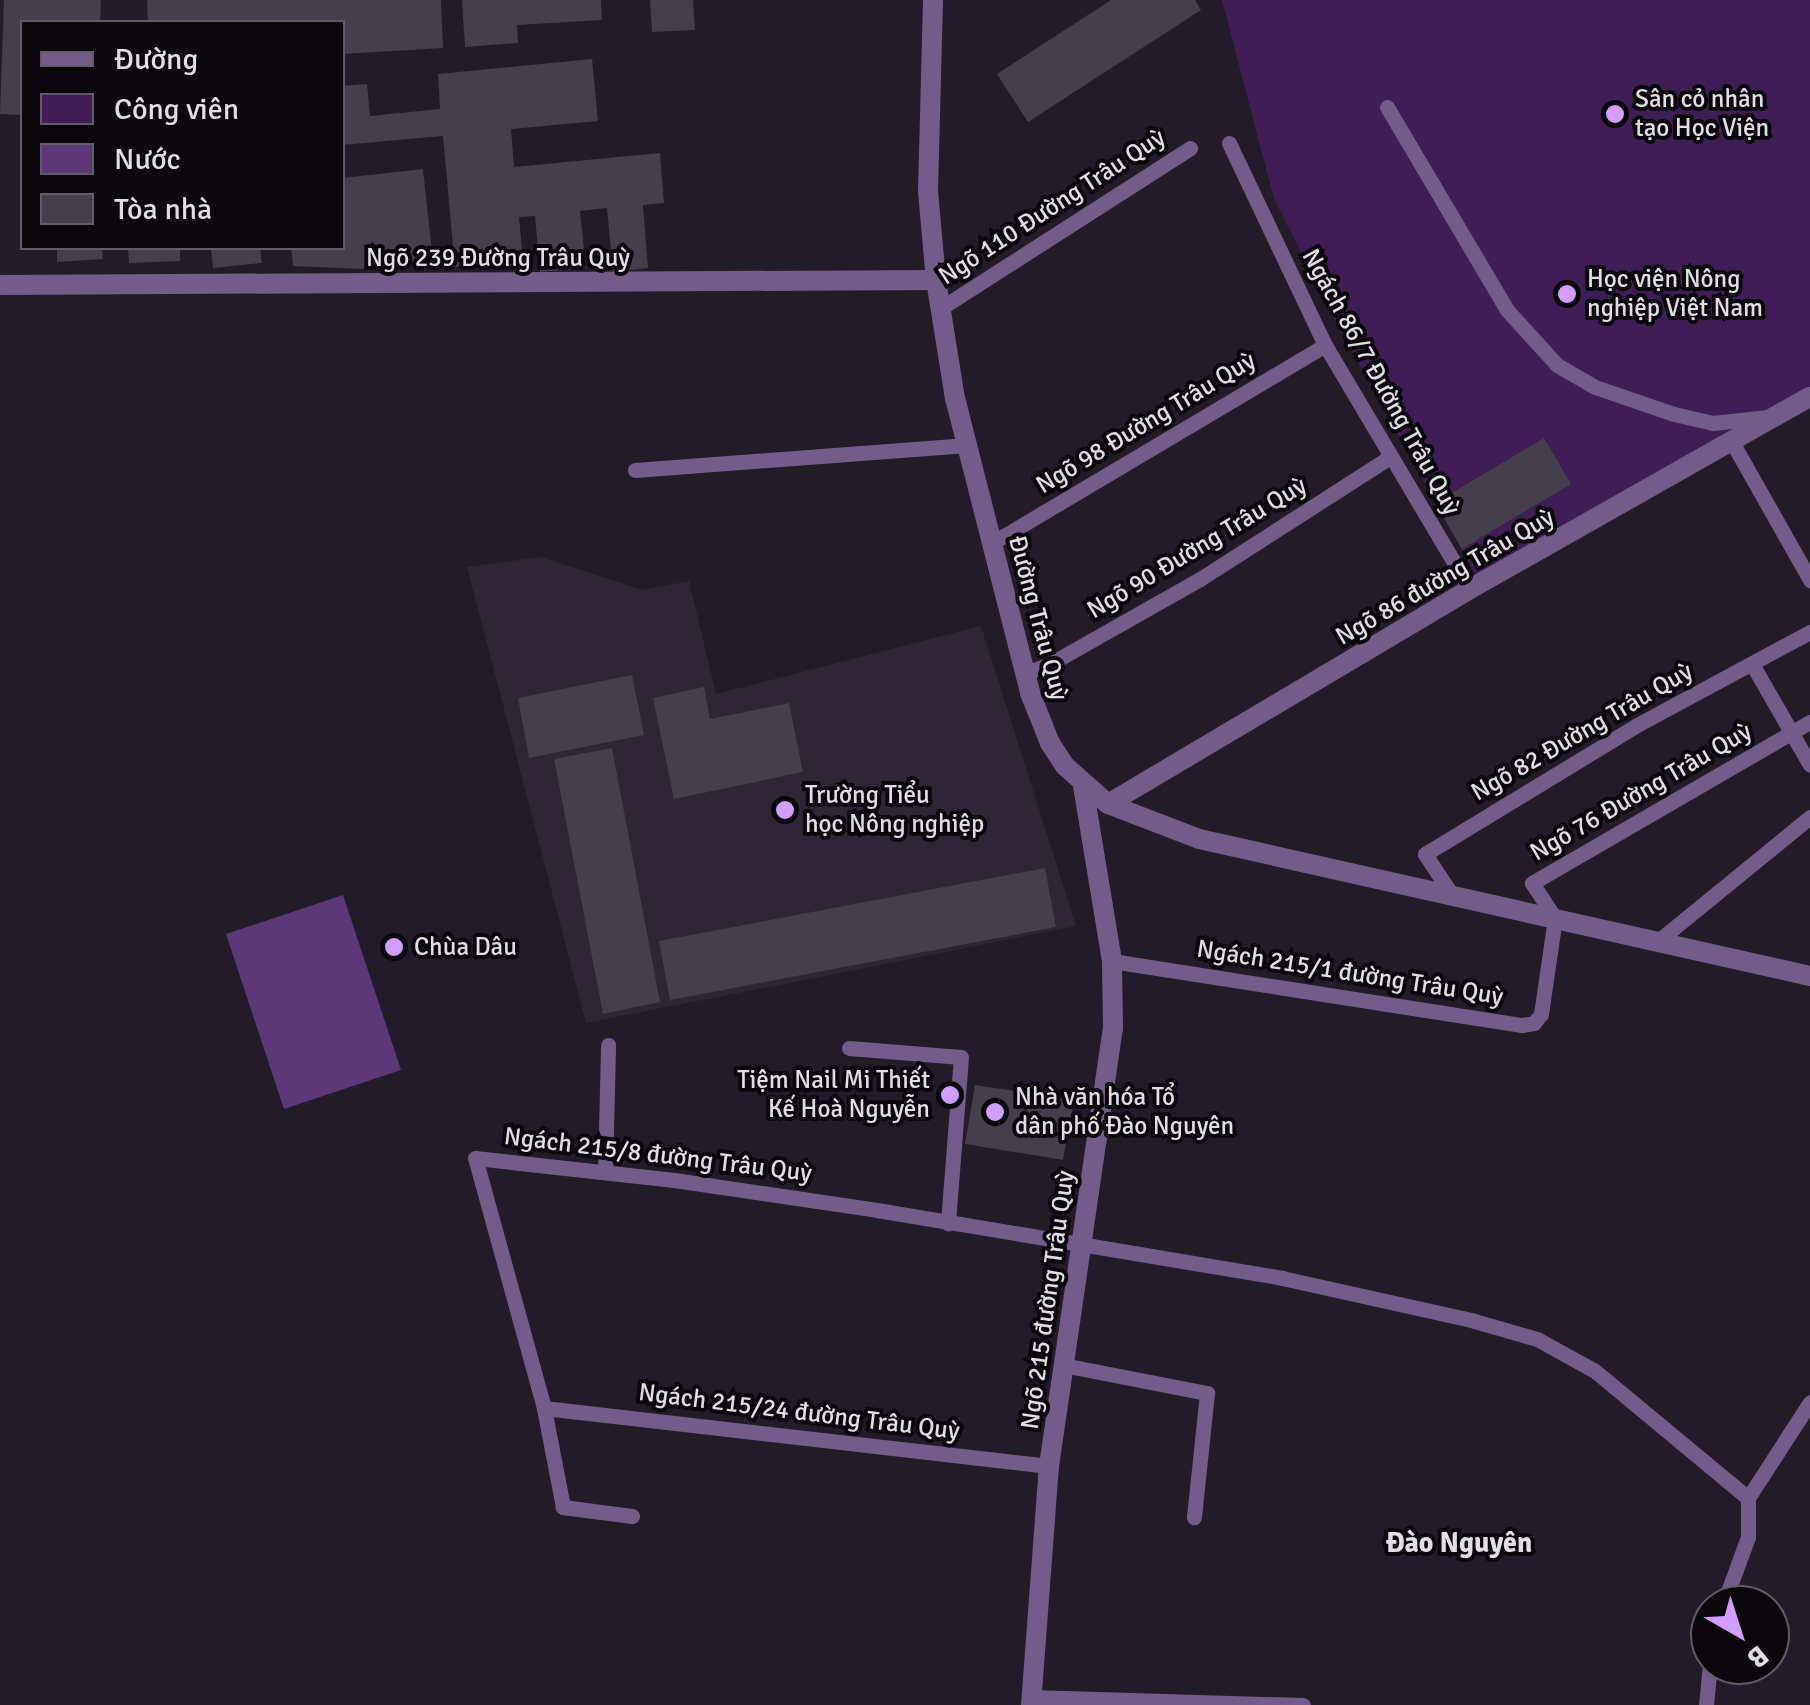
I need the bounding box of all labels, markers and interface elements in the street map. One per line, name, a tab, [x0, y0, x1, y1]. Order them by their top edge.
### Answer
legend	[20, 20, 345, 250]
text: Đường	[114, 41, 198, 78]
place label: Sân cỏ nhân tạo Học Viện	[1635, 85, 1769, 144]
text: Công viên	[114, 91, 239, 128]
marker: Sân cỏ nhân tạo Học Viện	[1604, 103, 1626, 125]
street label: Ngõ 110 Đường Trâu Quỳ	[933, 123, 1171, 291]
text: Nước	[114, 141, 181, 178]
text: Tòa nhà	[114, 191, 212, 228]
street label: Ngõ 239 Đường Trâu Quỳ	[366, 243, 630, 273]
street label: Ngách 86/7 Đường Trâu Quỳ	[1295, 244, 1467, 520]
place label: Học viện Nông nghiệp Việt Nam	[1587, 265, 1763, 324]
marker: Học viện Nông nghiệp Việt Nam	[1556, 283, 1578, 305]
street label: Ngõ 98 Đường Trâu Quỳ	[1031, 346, 1261, 500]
street label: Ngõ 90 Đường Trâu Quỳ	[1082, 471, 1312, 625]
street label: Ngõ 86 đường Trâu Quỳ	[1330, 502, 1560, 652]
street label: Đường Trâu Quỳ	[1002, 532, 1074, 704]
street label: Ngõ 82 Đường Trâu Quỳ	[1466, 656, 1698, 808]
street label: Ngõ 76 Đường Trâu Quỳ	[1525, 716, 1757, 868]
place label: Trường Tiểu học Nông nghiệp	[805, 781, 984, 840]
marker: Trường Tiểu học Nông nghiệp	[774, 799, 796, 821]
place label: Chùa Dâu	[414, 932, 517, 962]
street label: Ngách 215/1 đường Trâu Quỳ	[1195, 934, 1505, 1012]
marker: Chùa Dâu	[383, 936, 405, 958]
place label: Tiệm Nail Mi Thiết Kế Hoà Nguyễn	[737, 1066, 930, 1125]
place label: Nhà văn hóa Tổ dân phố Đào Nguyên	[1015, 1083, 1234, 1142]
marker: Tiệm Nail Mi Thiết Kế Hoà Nguyễn	[939, 1084, 961, 1106]
marker: Nhà văn hóa Tổ dân phố Đào Nguyên	[984, 1101, 1006, 1123]
street label: Ngách 215/8 đường Trâu Quỳ	[502, 1121, 814, 1189]
street label: Ngõ 215 đường Trâu Quỳ	[1015, 1169, 1081, 1431]
street label: Ngách 215/24 đường Trâu Quỳ	[637, 1377, 961, 1447]
district label: Đào Nguyên	[1386, 1526, 1532, 1560]
north arrow	[1690, 1585, 1790, 1685]
text: B	[1740, 1638, 1775, 1675]

